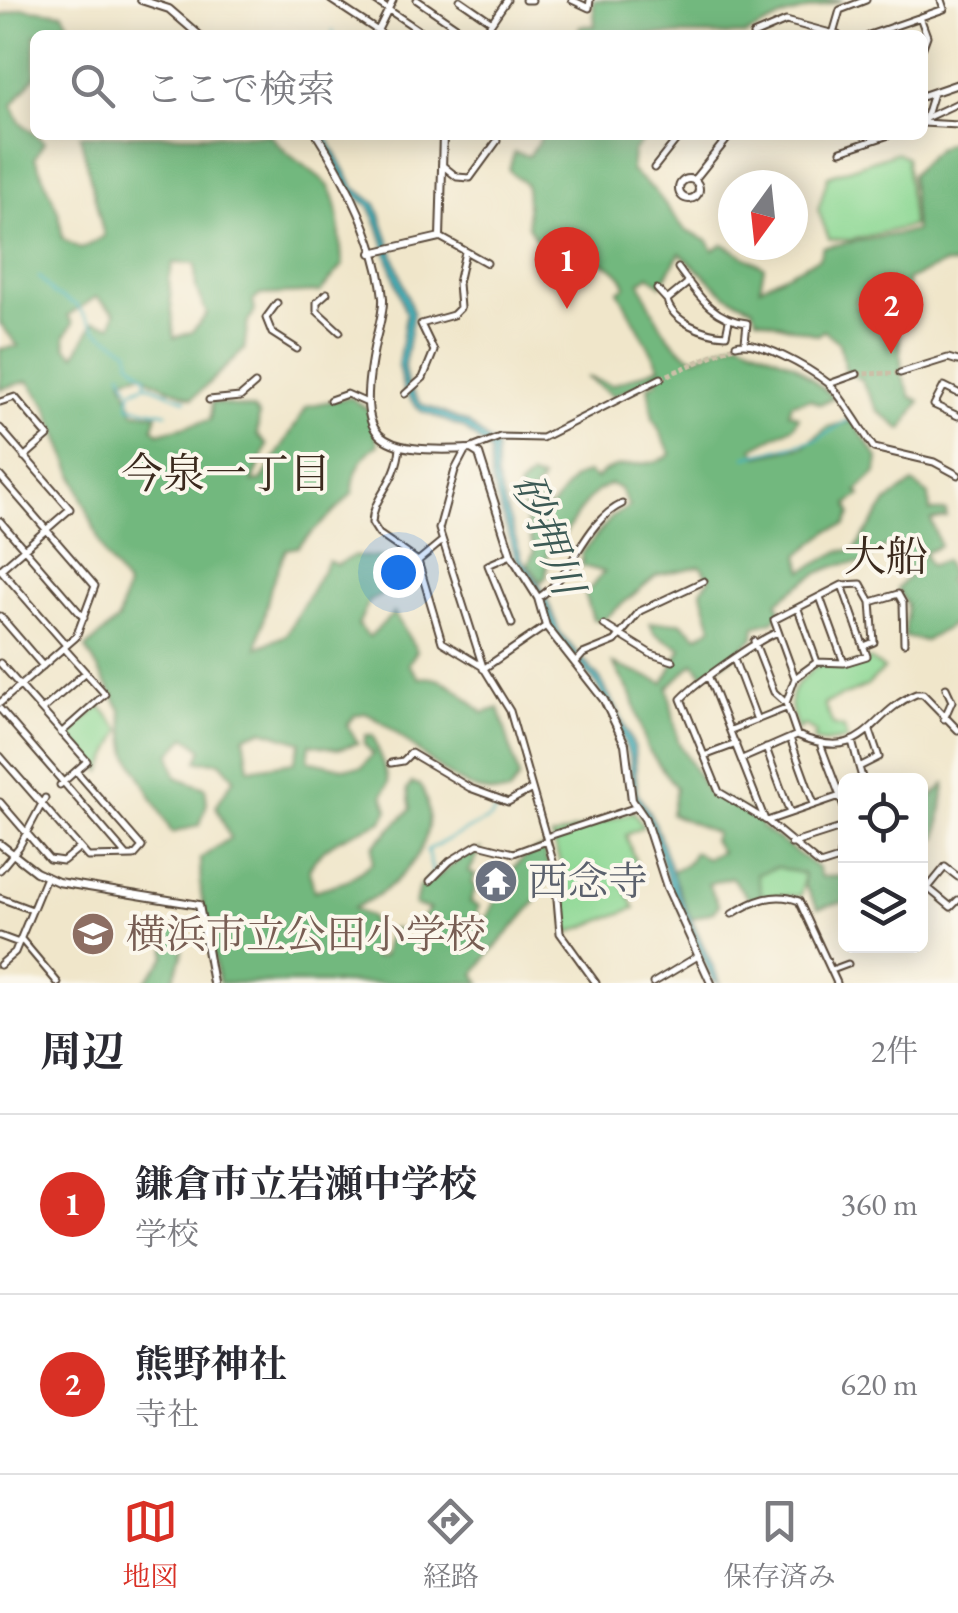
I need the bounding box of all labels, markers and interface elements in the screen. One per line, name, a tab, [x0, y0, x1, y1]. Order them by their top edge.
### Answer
search box	[30, 30, 928, 140]
icon: search	[65, 58, 120, 113]
text: ここで検索	[145, 64, 335, 113]
north arrow	[718, 170, 808, 260]
pin: 1	[534, 226, 600, 309]
pin: 2	[858, 272, 924, 354]
district label: 今泉一丁目	[121, 446, 331, 501]
water label: 砂押川	[500, 465, 598, 606]
district label: 大船	[844, 529, 928, 584]
your location	[373, 547, 424, 598]
map controls	[838, 773, 928, 953]
button: locate	[838, 773, 928, 863]
place label: 西念寺	[528, 855, 648, 907]
temple icon: 西念寺	[473, 858, 519, 904]
button: layers	[838, 863, 928, 953]
place label: 横浜市立公田小学校	[126, 908, 486, 960]
school or university icon: 横浜市立公田小学校	[70, 911, 116, 957]
text: 周辺	[40, 1024, 124, 1079]
text: 2件	[871, 1030, 918, 1072]
text: 鎌倉市立岩瀬中学校	[135, 1159, 477, 1208]
text: 1	[64, 1183, 81, 1225]
text: 360 m	[841, 1183, 918, 1225]
text: 学校	[135, 1213, 199, 1255]
text: 熊野神社	[135, 1339, 287, 1388]
text: 2	[64, 1363, 81, 1405]
text: 620 m	[841, 1363, 918, 1405]
text: 寺社	[135, 1393, 199, 1435]
tab: 地図	[122, 1494, 178, 1594]
tab: 経路	[423, 1494, 479, 1594]
tab: 保存済み	[724, 1494, 836, 1594]

